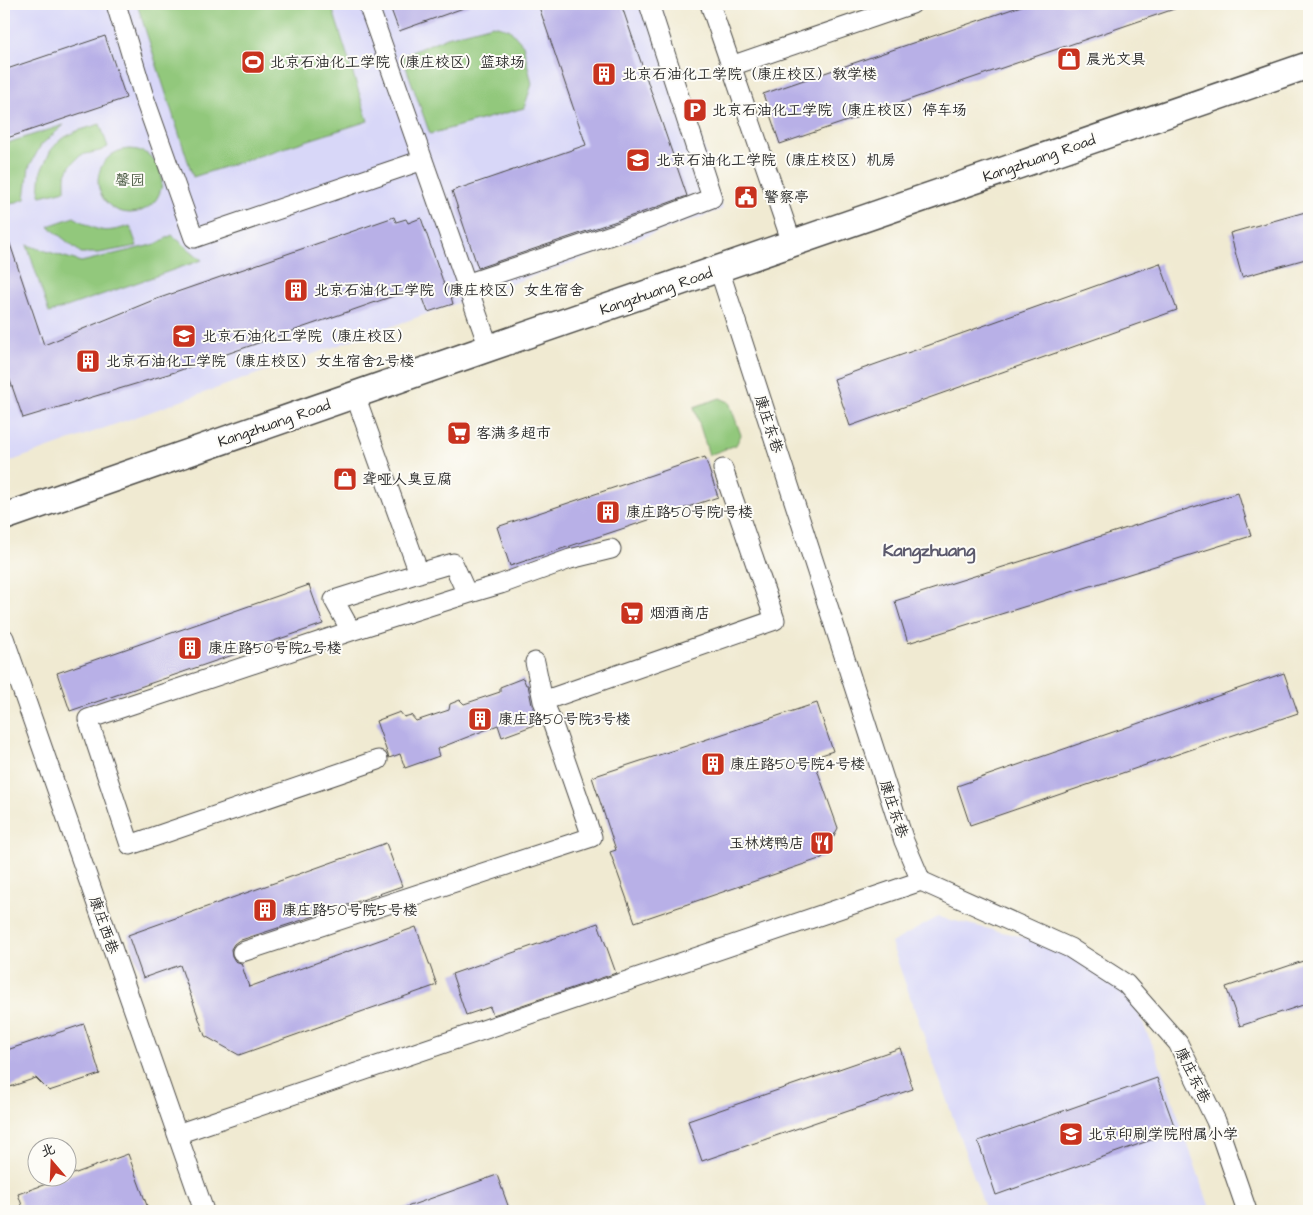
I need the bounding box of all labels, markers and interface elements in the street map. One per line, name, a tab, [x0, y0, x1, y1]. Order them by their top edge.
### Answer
shop icon: 晨光文具	[1056, 46, 1082, 72]
sports icon: 北京石油化工学院（康庄校区）篮球场	[240, 49, 266, 75]
place label: 晨光文具	[1086, 49, 1146, 70]
place label: 北京石油化工学院（康庄校区）篮球场	[270, 52, 525, 73]
building icon: 北京石油化工学院（康庄校区）教学楼	[591, 61, 617, 87]
place label: 北京石油化工学院（康庄校区）教学楼	[622, 64, 877, 85]
parking icon: 北京石油化工学院（康庄校区）停车场	[682, 97, 708, 123]
place label: 北京石油化工学院（康庄校区）停车场	[712, 100, 967, 121]
street label: Kangzhuang Road	[980, 129, 1099, 189]
school or university icon: 北京石油化工学院（康庄校区）机房	[625, 147, 651, 173]
place label: 北京石油化工学院（康庄校区）机房	[656, 150, 896, 171]
park label: 馨园	[115, 170, 145, 191]
public building icon: 警察亭	[733, 184, 759, 210]
place label: 警察亭	[764, 187, 809, 208]
street label: Kangzhuang Road	[597, 262, 716, 322]
building icon: 北京石油化工学院（康庄校区）女生宿舍	[283, 277, 309, 303]
place label: 北京石油化工学院（康庄校区）女生宿舍	[314, 280, 584, 301]
school or university icon: 北京石油化工学院（康庄校区）	[171, 323, 197, 349]
place label: 北京石油化工学院（康庄校区）	[202, 326, 412, 347]
building icon: 北京石油化工学院（康庄校区）女生宿舍2号楼	[75, 348, 101, 374]
place label: 北京石油化工学院（康庄校区）女生宿舍2号楼	[106, 351, 415, 372]
street label: 康庄东巷	[749, 392, 788, 456]
street label: Kangzhuang Road	[215, 394, 334, 454]
supermarket icon: 客满多超市	[446, 420, 472, 446]
place label: 客满多超市	[476, 423, 551, 444]
shop icon: 聋哑人臭豆腐	[332, 466, 358, 492]
place label: 聋哑人臭豆腐	[362, 469, 452, 490]
building icon: 康庄路50号院1号楼	[595, 499, 621, 525]
place label: 康庄路50号院1号楼	[626, 502, 753, 523]
district label: Kangzhuang	[883, 538, 976, 564]
supermarket icon: 烟酒商店	[619, 600, 645, 626]
place label: 烟酒商店	[650, 603, 710, 624]
building icon: 康庄路50号院2号楼	[177, 635, 203, 661]
place label: 康庄路50号院2号楼	[208, 638, 342, 659]
building icon: 康庄路50号院3号楼	[467, 706, 493, 732]
place label: 康庄路50号院3号楼	[498, 709, 631, 730]
building icon: 康庄路50号院4号楼	[700, 751, 726, 777]
place label: 康庄路50号院4号楼	[730, 754, 865, 775]
street label: 康庄东巷	[874, 777, 913, 841]
restaurant icon: 玉林烤鸭店	[809, 830, 835, 856]
place label: 玉林烤鸭店	[729, 833, 804, 854]
street label: 康庄西巷	[84, 893, 123, 957]
building icon: 康庄路50号院5号楼	[252, 897, 278, 923]
place label: 康庄路50号院5号楼	[282, 900, 418, 921]
street label: 康庄东巷	[1170, 1044, 1216, 1107]
school or university icon: 北京印刷学院附属小学	[1058, 1121, 1084, 1147]
place label: 北京印刷学院附属小学	[1088, 1124, 1238, 1145]
north arrow	[28, 1138, 78, 1188]
text: 北	[38, 1139, 58, 1162]

